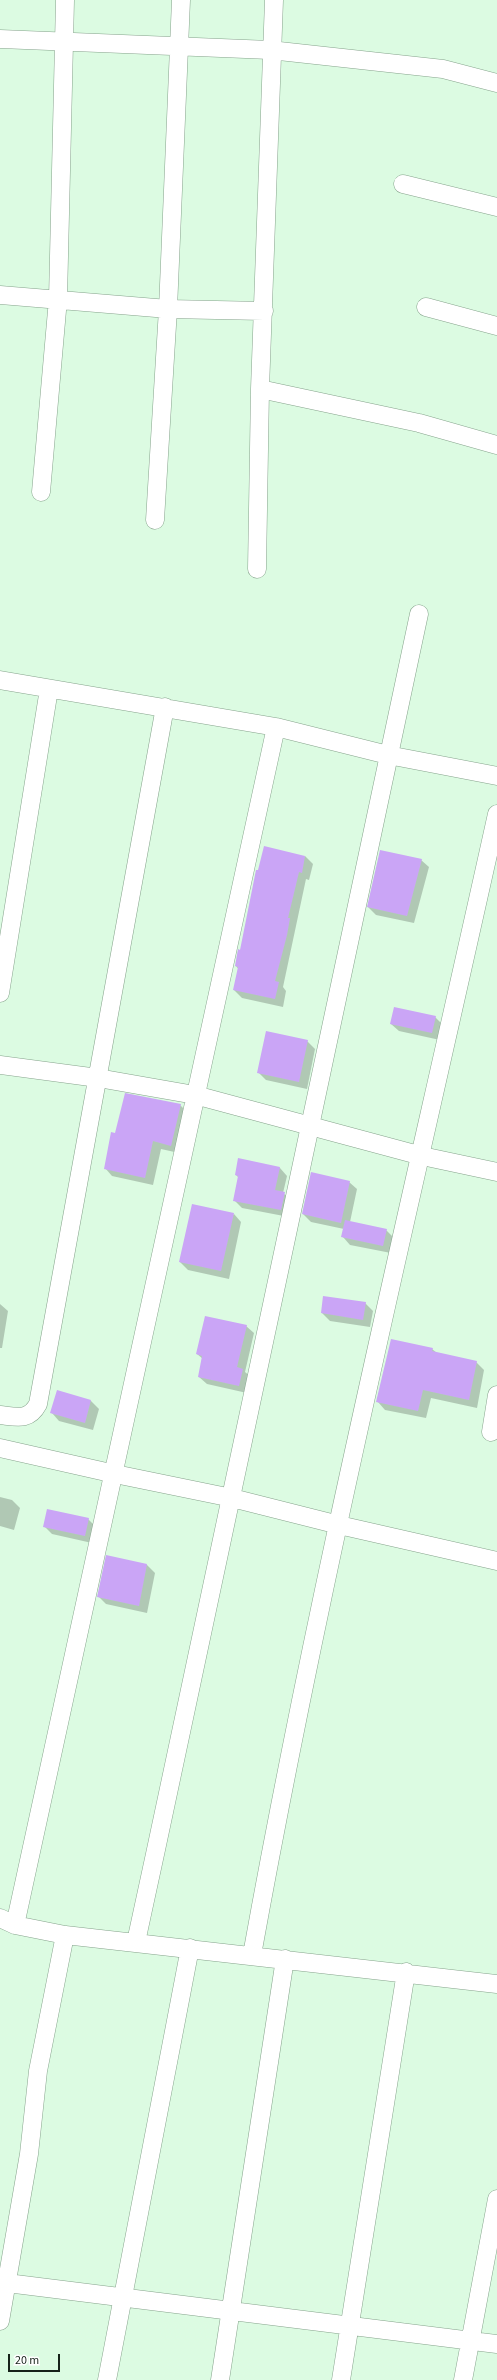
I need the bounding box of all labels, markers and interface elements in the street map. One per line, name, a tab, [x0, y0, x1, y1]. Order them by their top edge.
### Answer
scale bar	[10, 2346, 62, 2372]
text: 20 m	[15, 2352, 39, 2369]

